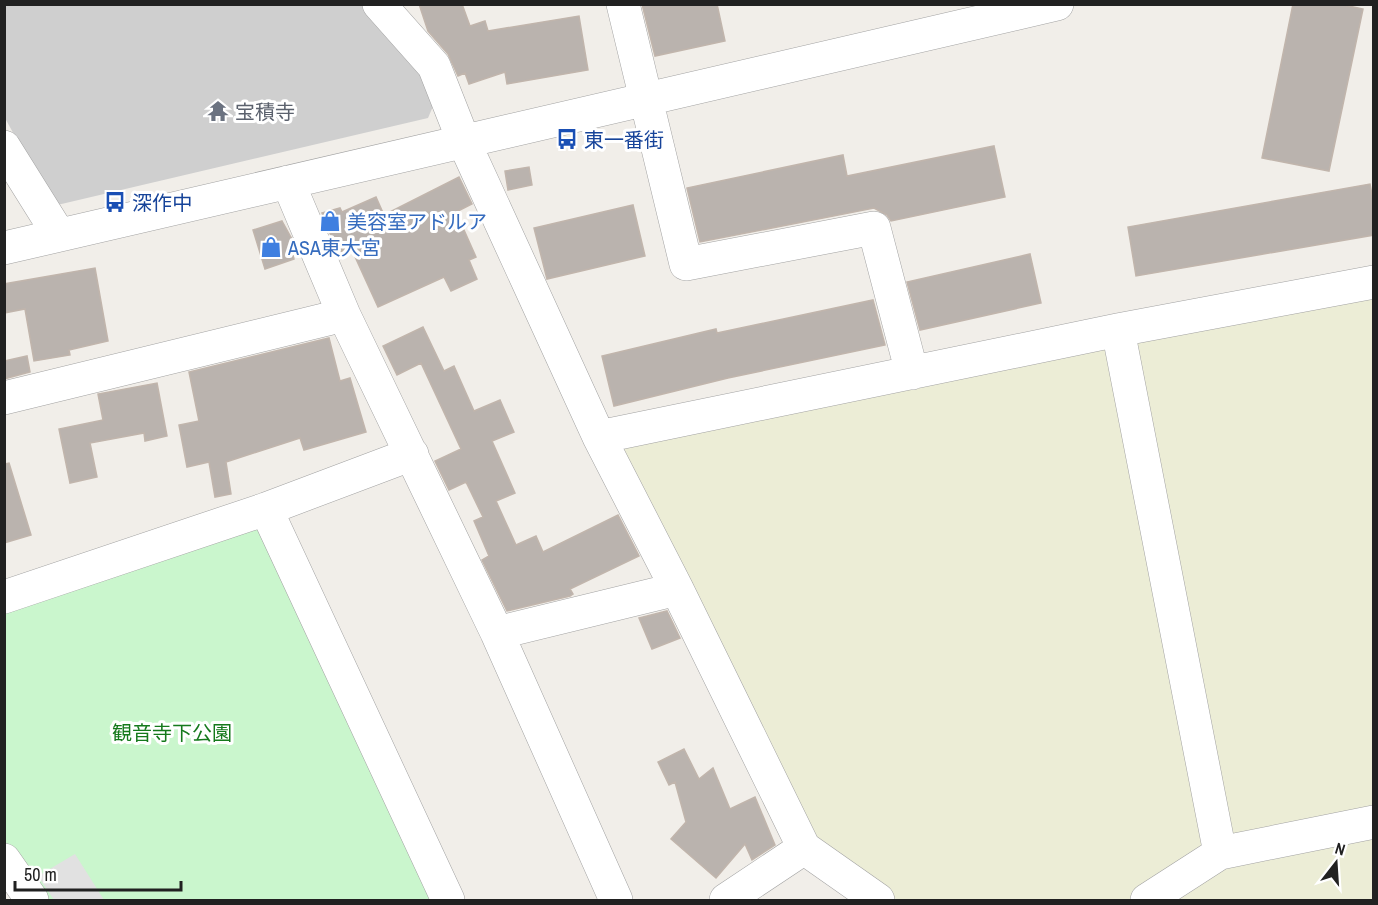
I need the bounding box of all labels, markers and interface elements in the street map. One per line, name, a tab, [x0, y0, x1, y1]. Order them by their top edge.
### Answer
place label: 宝積寺	[235, 98, 295, 125]
temple icon: 宝積寺	[206, 99, 230, 123]
place label: 東一番街	[584, 126, 664, 153]
bus stop icon: 東一番街	[555, 127, 579, 151]
place label: 深作中	[132, 189, 192, 216]
bus stop icon: 深作中	[103, 190, 127, 214]
place label: 美容室アドルア	[347, 208, 487, 235]
shop icon: 美容室アドルア	[318, 209, 342, 233]
place label: ASA東大宮	[287, 234, 381, 261]
shop icon: ASA東大宮	[259, 235, 283, 259]
park label: 観音寺下公園	[112, 719, 232, 746]
north arrow	[1306, 833, 1366, 893]
text: N	[1333, 837, 1348, 861]
scale bar	[15, 854, 182, 892]
text: 50 m	[24, 862, 57, 887]

